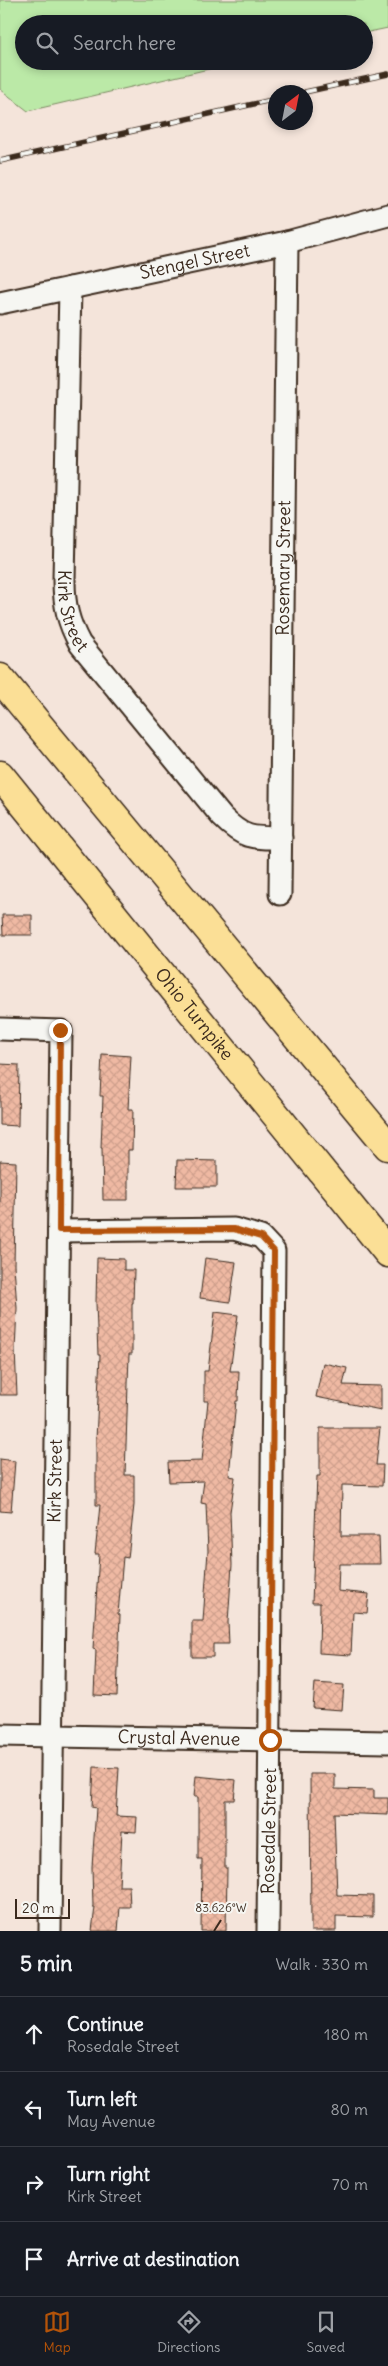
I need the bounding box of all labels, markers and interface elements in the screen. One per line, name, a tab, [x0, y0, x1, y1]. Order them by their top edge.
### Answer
search box	[15, 15, 373, 70]
icon: search	[33, 29, 61, 57]
text: Search here	[73, 31, 176, 55]
north arrow	[268, 85, 313, 130]
street label: Stengel Street	[137, 238, 252, 284]
street label: Rosemary Street	[271, 500, 295, 636]
street label: Kirk Street	[53, 570, 94, 657]
street label: Ohio Turnpike	[150, 963, 239, 1065]
route end	[49, 1019, 72, 1042]
street label: Kirk Street	[42, 1439, 67, 1523]
street label: Crystal Avenue	[117, 1725, 240, 1750]
route start	[259, 1729, 282, 1752]
street label: Rosedale Street	[256, 1768, 281, 1894]
scale bar	[15, 1896, 70, 1919]
text: 20 m	[22, 1899, 55, 1917]
text: 83.626°W	[195, 1900, 247, 1915]
text: 5 min	[20, 1950, 72, 1977]
text: Walk · 330 m	[275, 1954, 368, 1974]
text: Continue	[67, 2012, 144, 2036]
icon: ahead	[20, 2020, 48, 2048]
text: 180 m	[324, 2024, 368, 2044]
text: Rosedale Street	[67, 2036, 179, 2056]
text: Turn left	[67, 2087, 137, 2111]
icon: left	[20, 2095, 48, 2123]
text: 80 m	[330, 2099, 368, 2119]
text: May Avenue	[67, 2111, 155, 2131]
text: Turn right	[67, 2162, 150, 2186]
icon: right	[20, 2170, 48, 2198]
text: 70 m	[332, 2174, 368, 2194]
text: Kirk Street	[67, 2186, 142, 2206]
icon: arrive	[20, 2245, 48, 2273]
text: Arrive at destination	[67, 2247, 240, 2271]
tab: Map	[43, 2308, 71, 2356]
tab: Directions	[157, 2308, 220, 2356]
tab: Saved	[307, 2308, 345, 2356]

